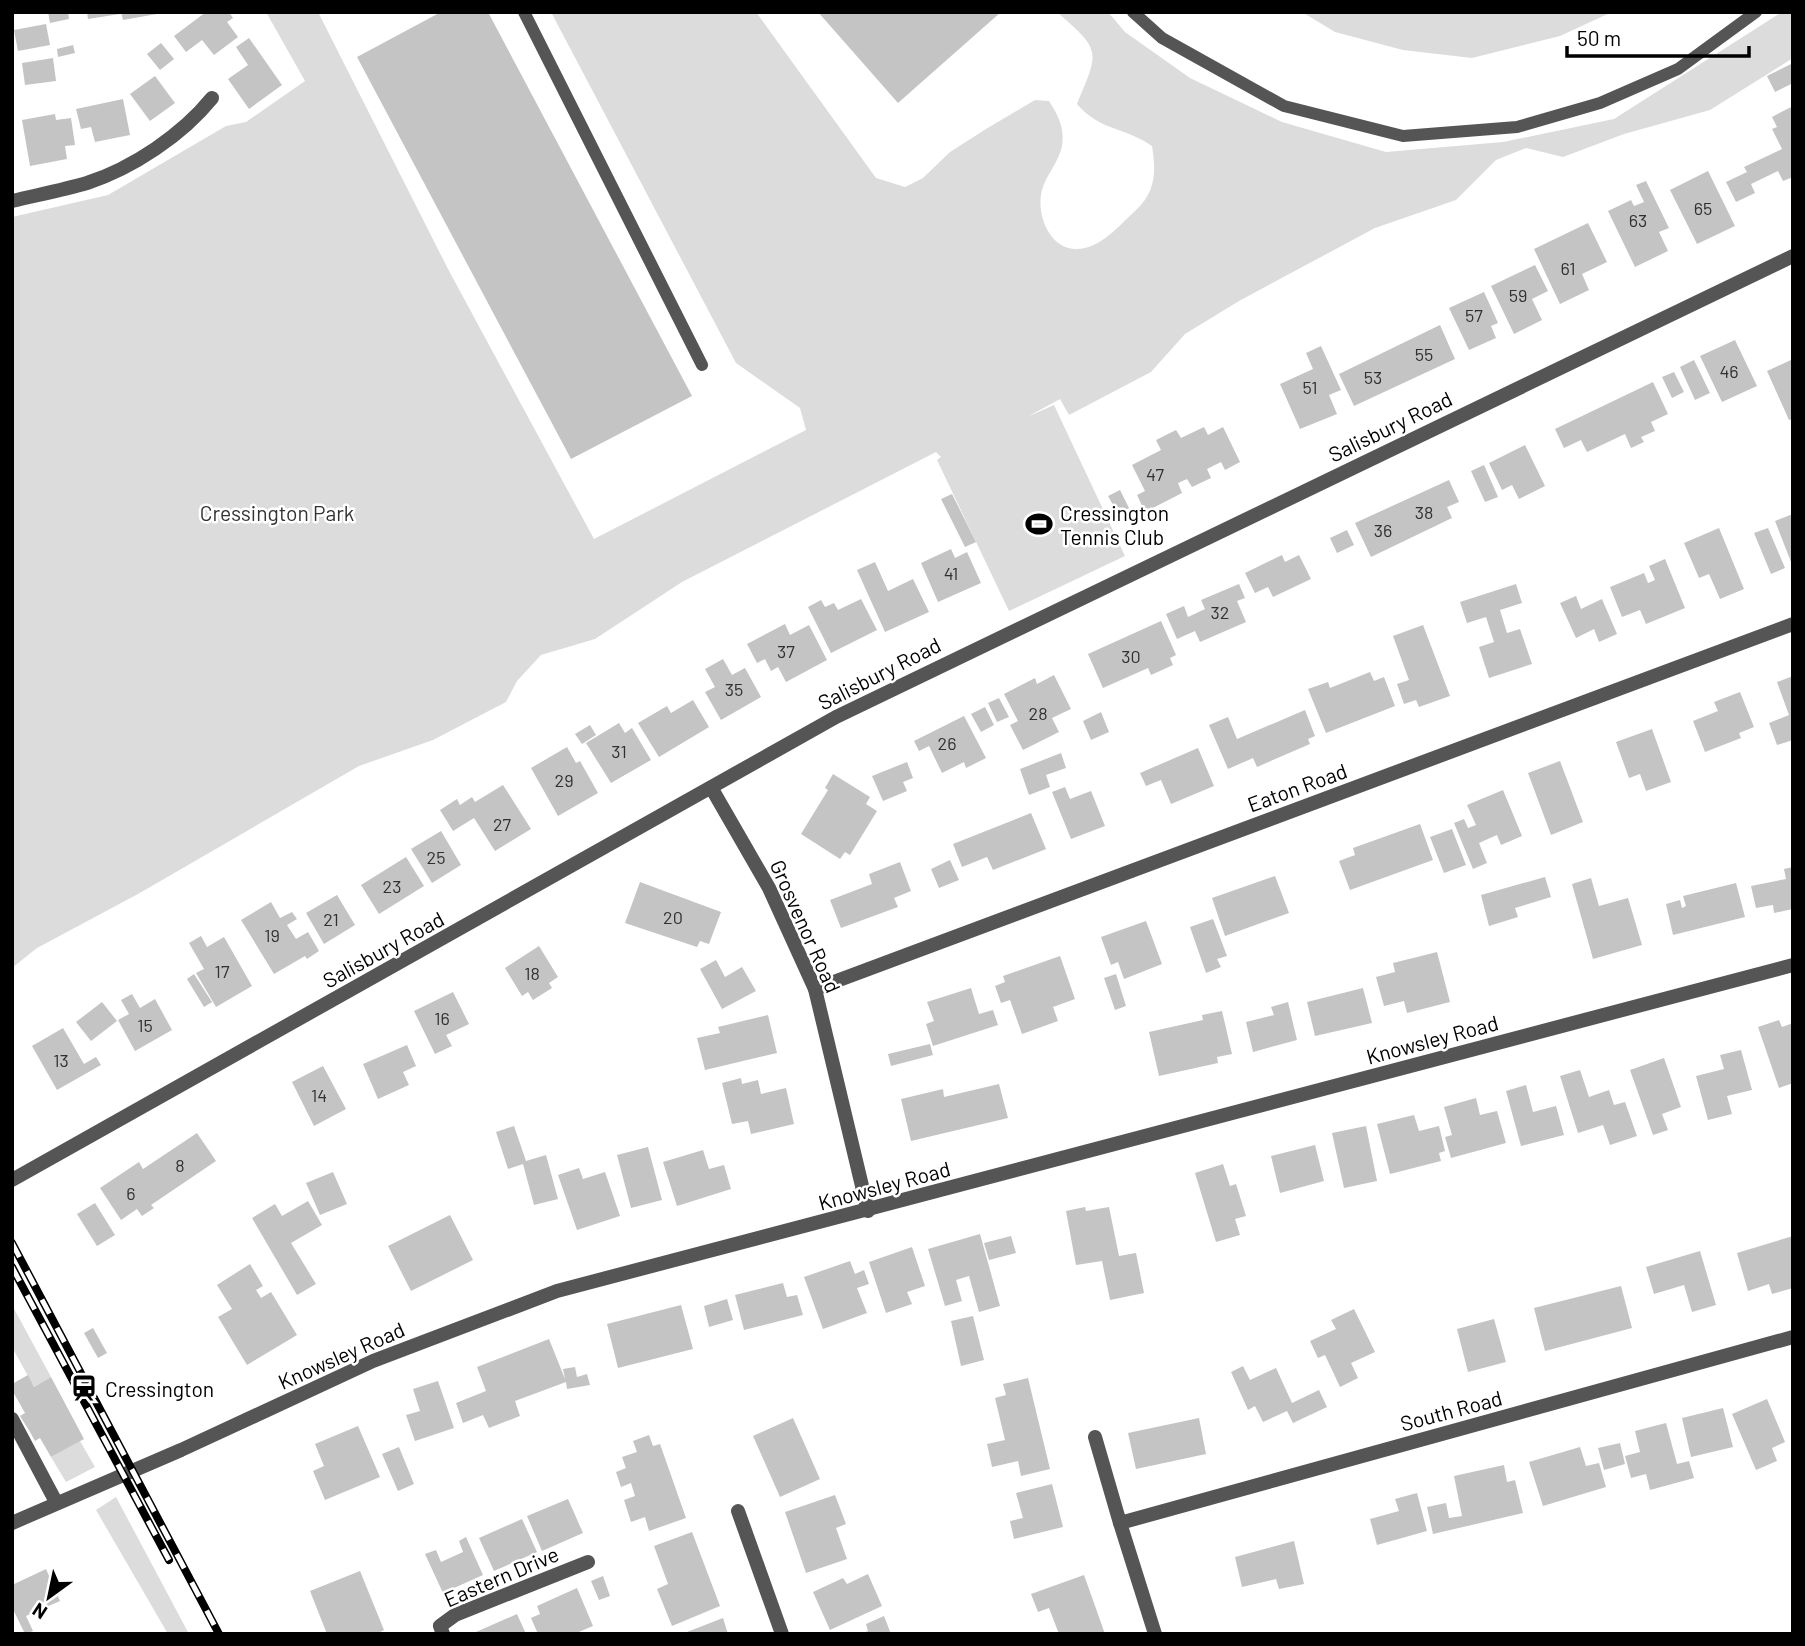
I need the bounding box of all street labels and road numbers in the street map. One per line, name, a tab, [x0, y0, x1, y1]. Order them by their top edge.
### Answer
street label: Salisbury Road	[1324, 385, 1456, 467]
street label: Salisbury Road	[813, 631, 945, 715]
street label: Eaton Road	[1244, 757, 1350, 817]
street label: Grosvenor Road	[765, 856, 847, 996]
street label: Salisbury Road	[318, 905, 448, 993]
street label: Knowsley Road	[1363, 1009, 1501, 1069]
street label: Knowsley Road	[815, 1155, 953, 1215]
street label: Knowsley Road	[274, 1316, 408, 1394]
street label: South Road	[1397, 1384, 1505, 1436]
street label: Eastern Drive	[440, 1541, 562, 1611]

